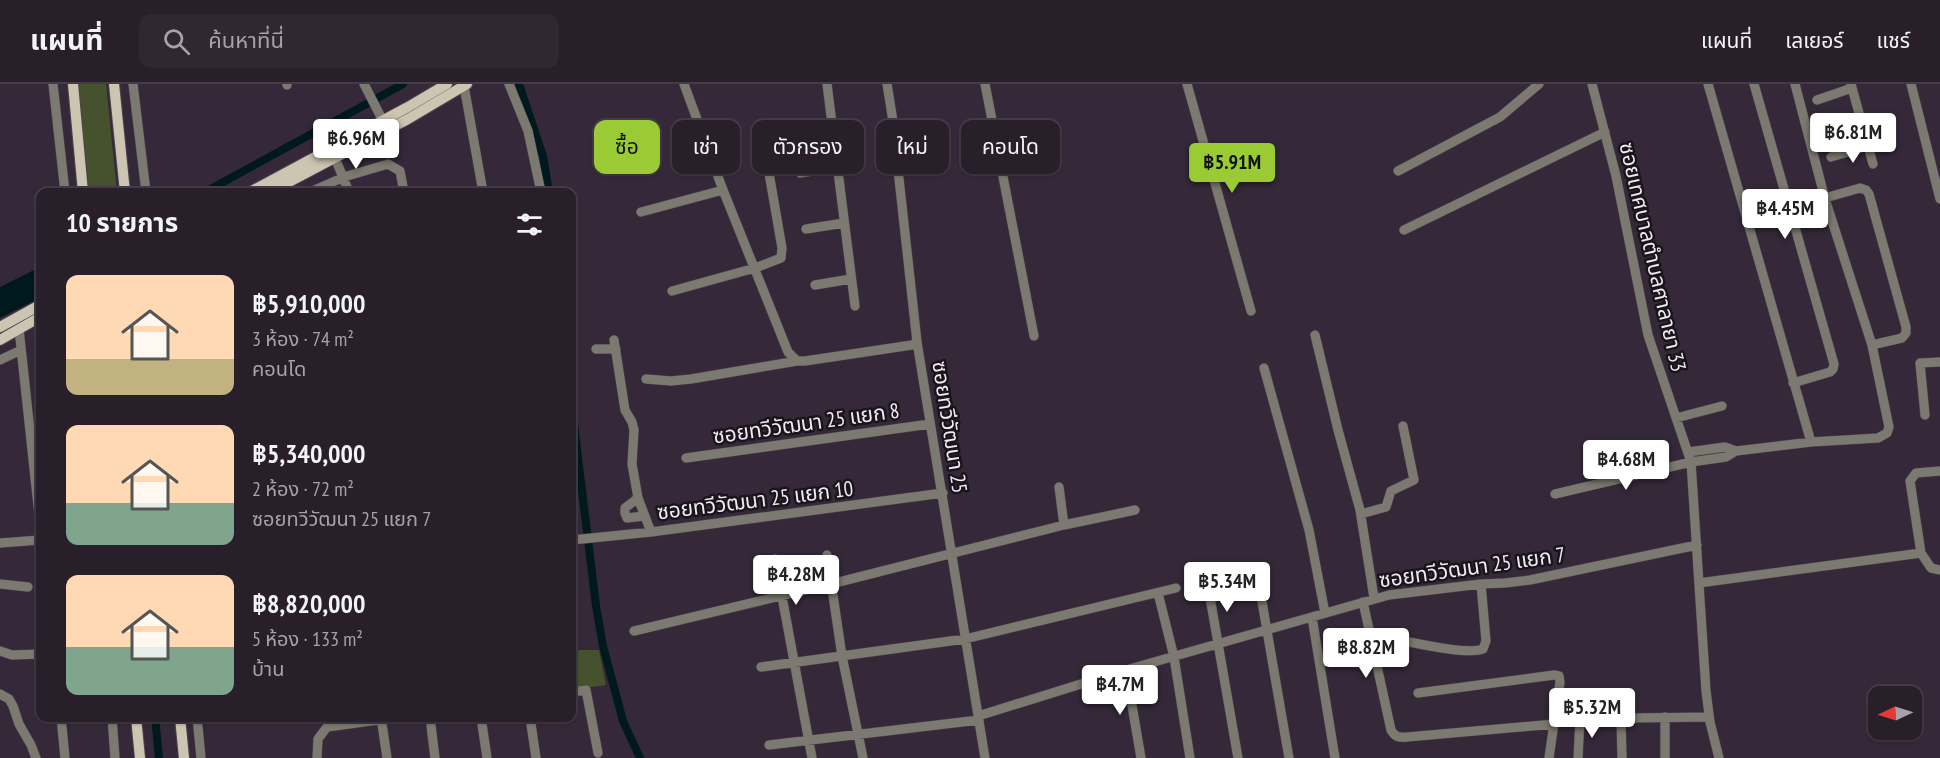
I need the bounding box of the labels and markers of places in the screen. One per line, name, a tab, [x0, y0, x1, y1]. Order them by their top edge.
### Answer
pin: ฿6.81M	[1804, 113, 1902, 164]
pin: ฿6.96M	[307, 119, 405, 170]
pin: ฿5.91M	[1183, 143, 1281, 194]
pin: ฿4.45M	[1736, 189, 1834, 240]
pin: ฿4.68M	[1577, 440, 1675, 491]
pin: ฿4.28M	[747, 555, 845, 606]
pin: ฿5.34M	[1178, 562, 1276, 613]
pin: ฿8.82M	[1317, 628, 1415, 679]
pin: ฿4.7M	[1078, 665, 1162, 716]
pin: ฿5.32M	[1543, 688, 1641, 739]

